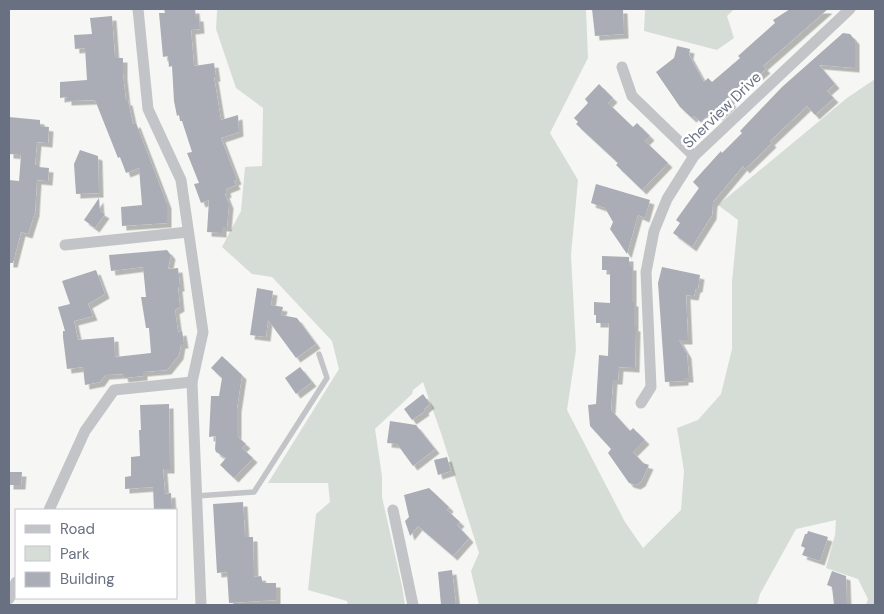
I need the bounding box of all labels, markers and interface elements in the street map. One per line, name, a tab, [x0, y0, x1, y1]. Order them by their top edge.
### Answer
street label: Sherview Drive	[678, 67, 766, 153]
legend	[15, 509, 178, 599]
text: Road	[60, 519, 95, 539]
text: Park	[60, 544, 90, 564]
text: Building	[60, 569, 115, 589]

